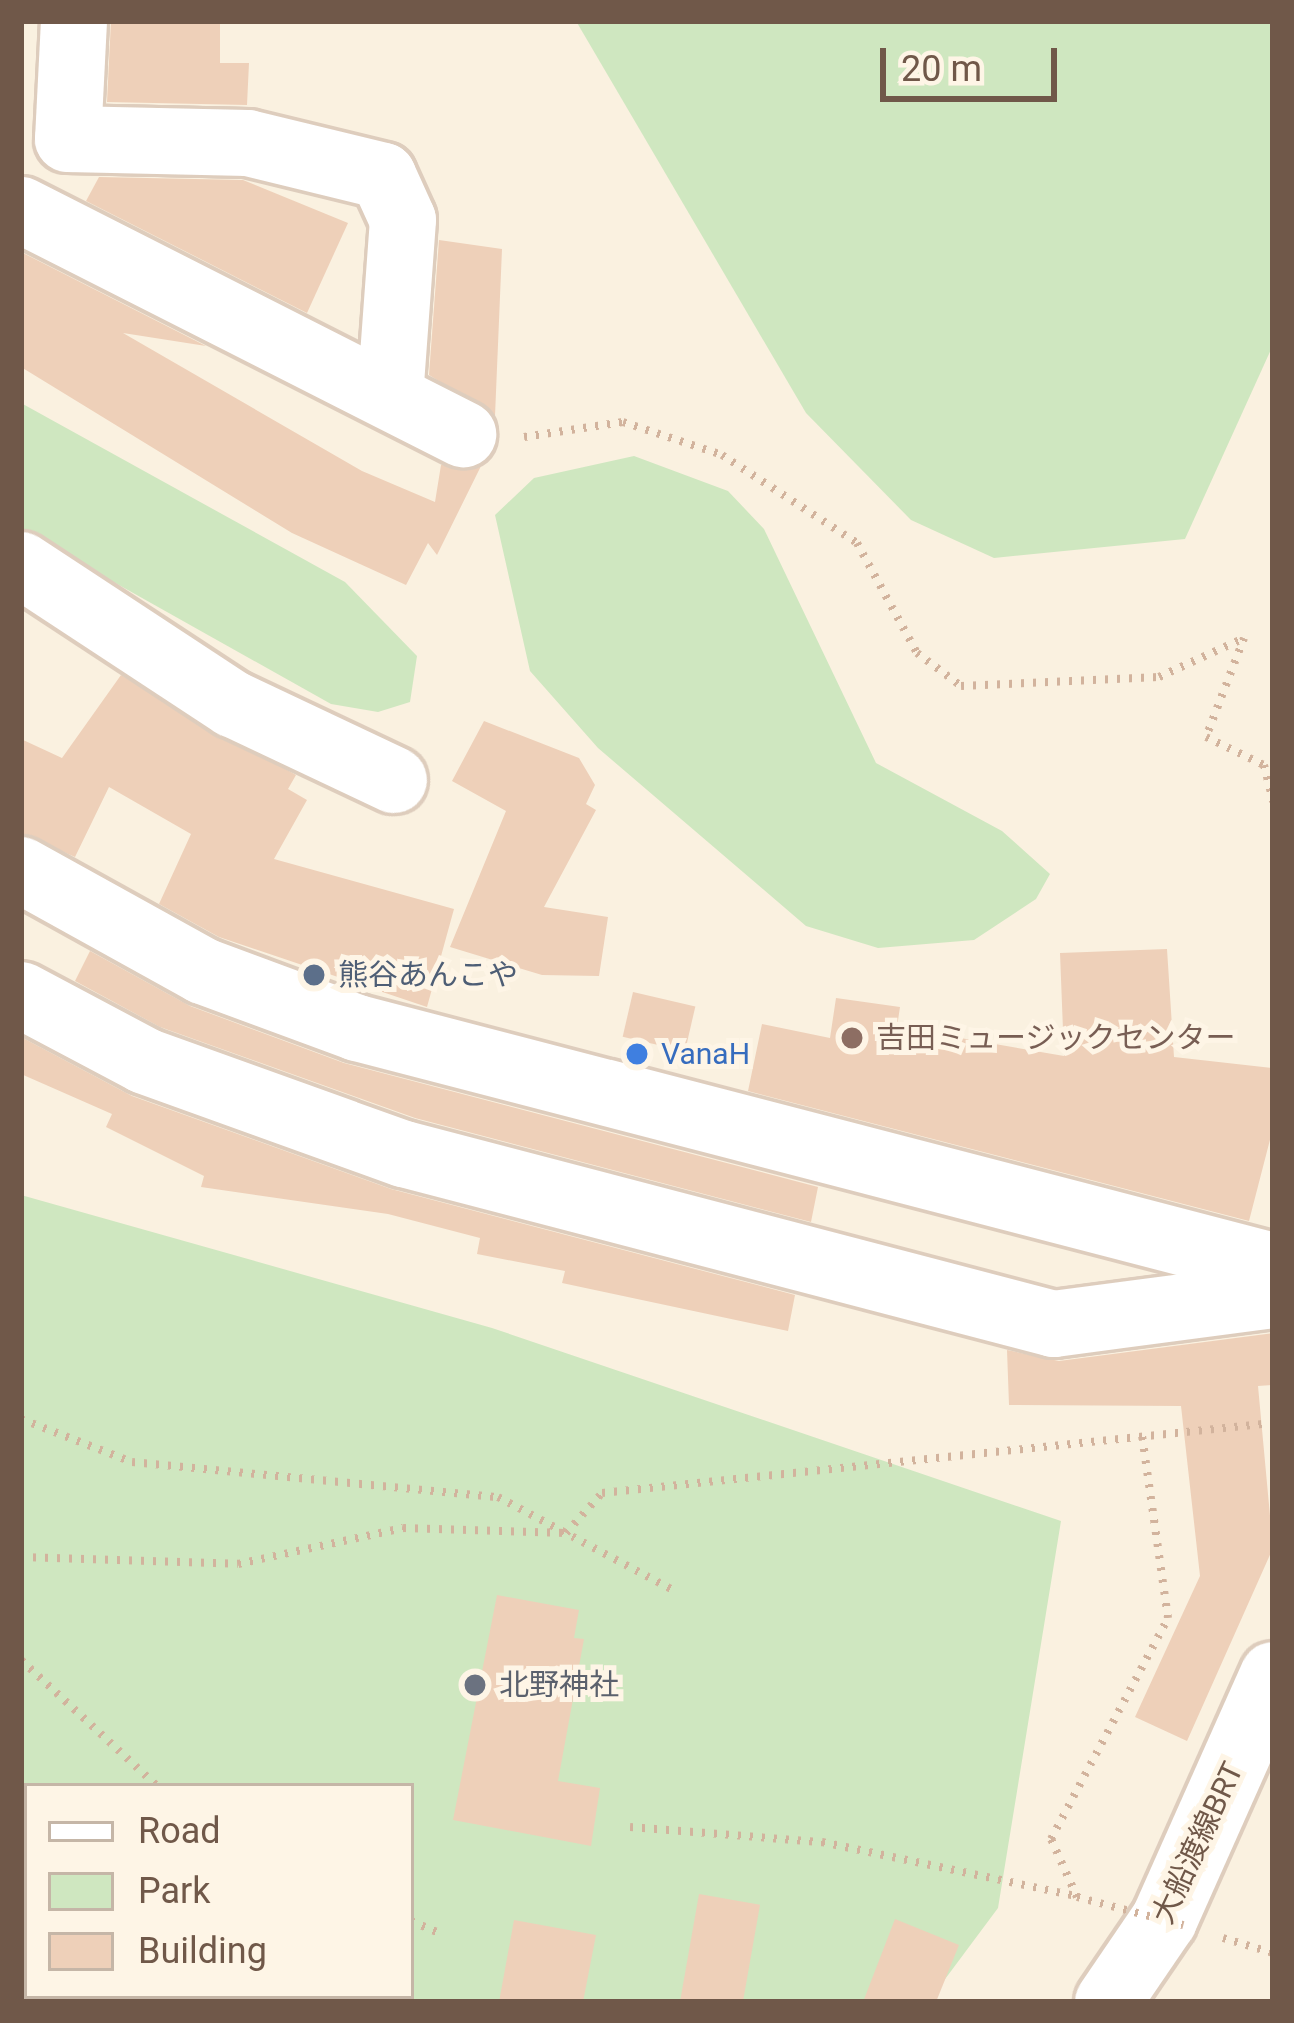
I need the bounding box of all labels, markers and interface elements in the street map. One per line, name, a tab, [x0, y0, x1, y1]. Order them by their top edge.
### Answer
scale bar	[886, 24, 1063, 98]
text: 20 m	[901, 48, 982, 90]
place label: 熊谷あんこや	[338, 957, 518, 993]
marker: 熊谷あんこや	[301, 962, 327, 988]
place label: 吉田ミュージックセンター	[876, 1020, 1236, 1056]
marker: 吉田ミュージックセンター	[839, 1025, 865, 1051]
place label: VanaH	[661, 1036, 750, 1072]
marker: VanaH	[624, 1041, 650, 1067]
place label: 北野神社	[499, 1667, 619, 1703]
marker: 北野神社	[462, 1672, 488, 1698]
street label: 大船渡線BRT	[1145, 1757, 1251, 1929]
legend	[24, 1783, 414, 1999]
text: Road	[138, 1810, 221, 1852]
text: Park	[138, 1870, 211, 1912]
text: Building	[138, 1930, 267, 1972]

